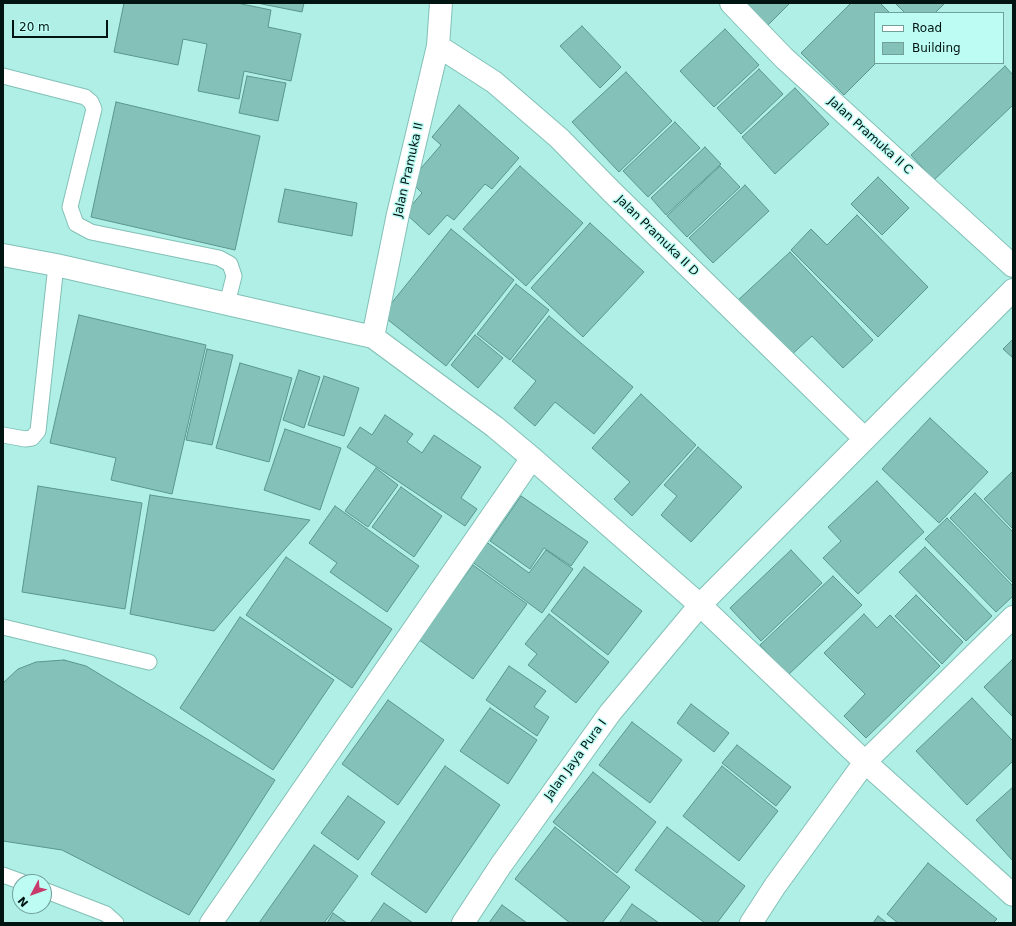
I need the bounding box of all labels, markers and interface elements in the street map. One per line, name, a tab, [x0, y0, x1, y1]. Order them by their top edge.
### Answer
scale bar	[14, 12, 110, 38]
legend	[874, 12, 1004, 64]
text: 20 m	[19, 20, 50, 34]
text: Road	[912, 21, 942, 35]
text: Building	[912, 41, 961, 55]
street label: Jalan Pramuka II C	[825, 94, 915, 178]
street label: Jalan Pramuka II	[391, 121, 427, 219]
street label: Jalan Pramuka II D	[613, 193, 701, 279]
street label: Jalan Jaya Pura I	[542, 717, 610, 803]
north arrow	[12, 874, 52, 914]
text: N	[15, 894, 31, 909]

